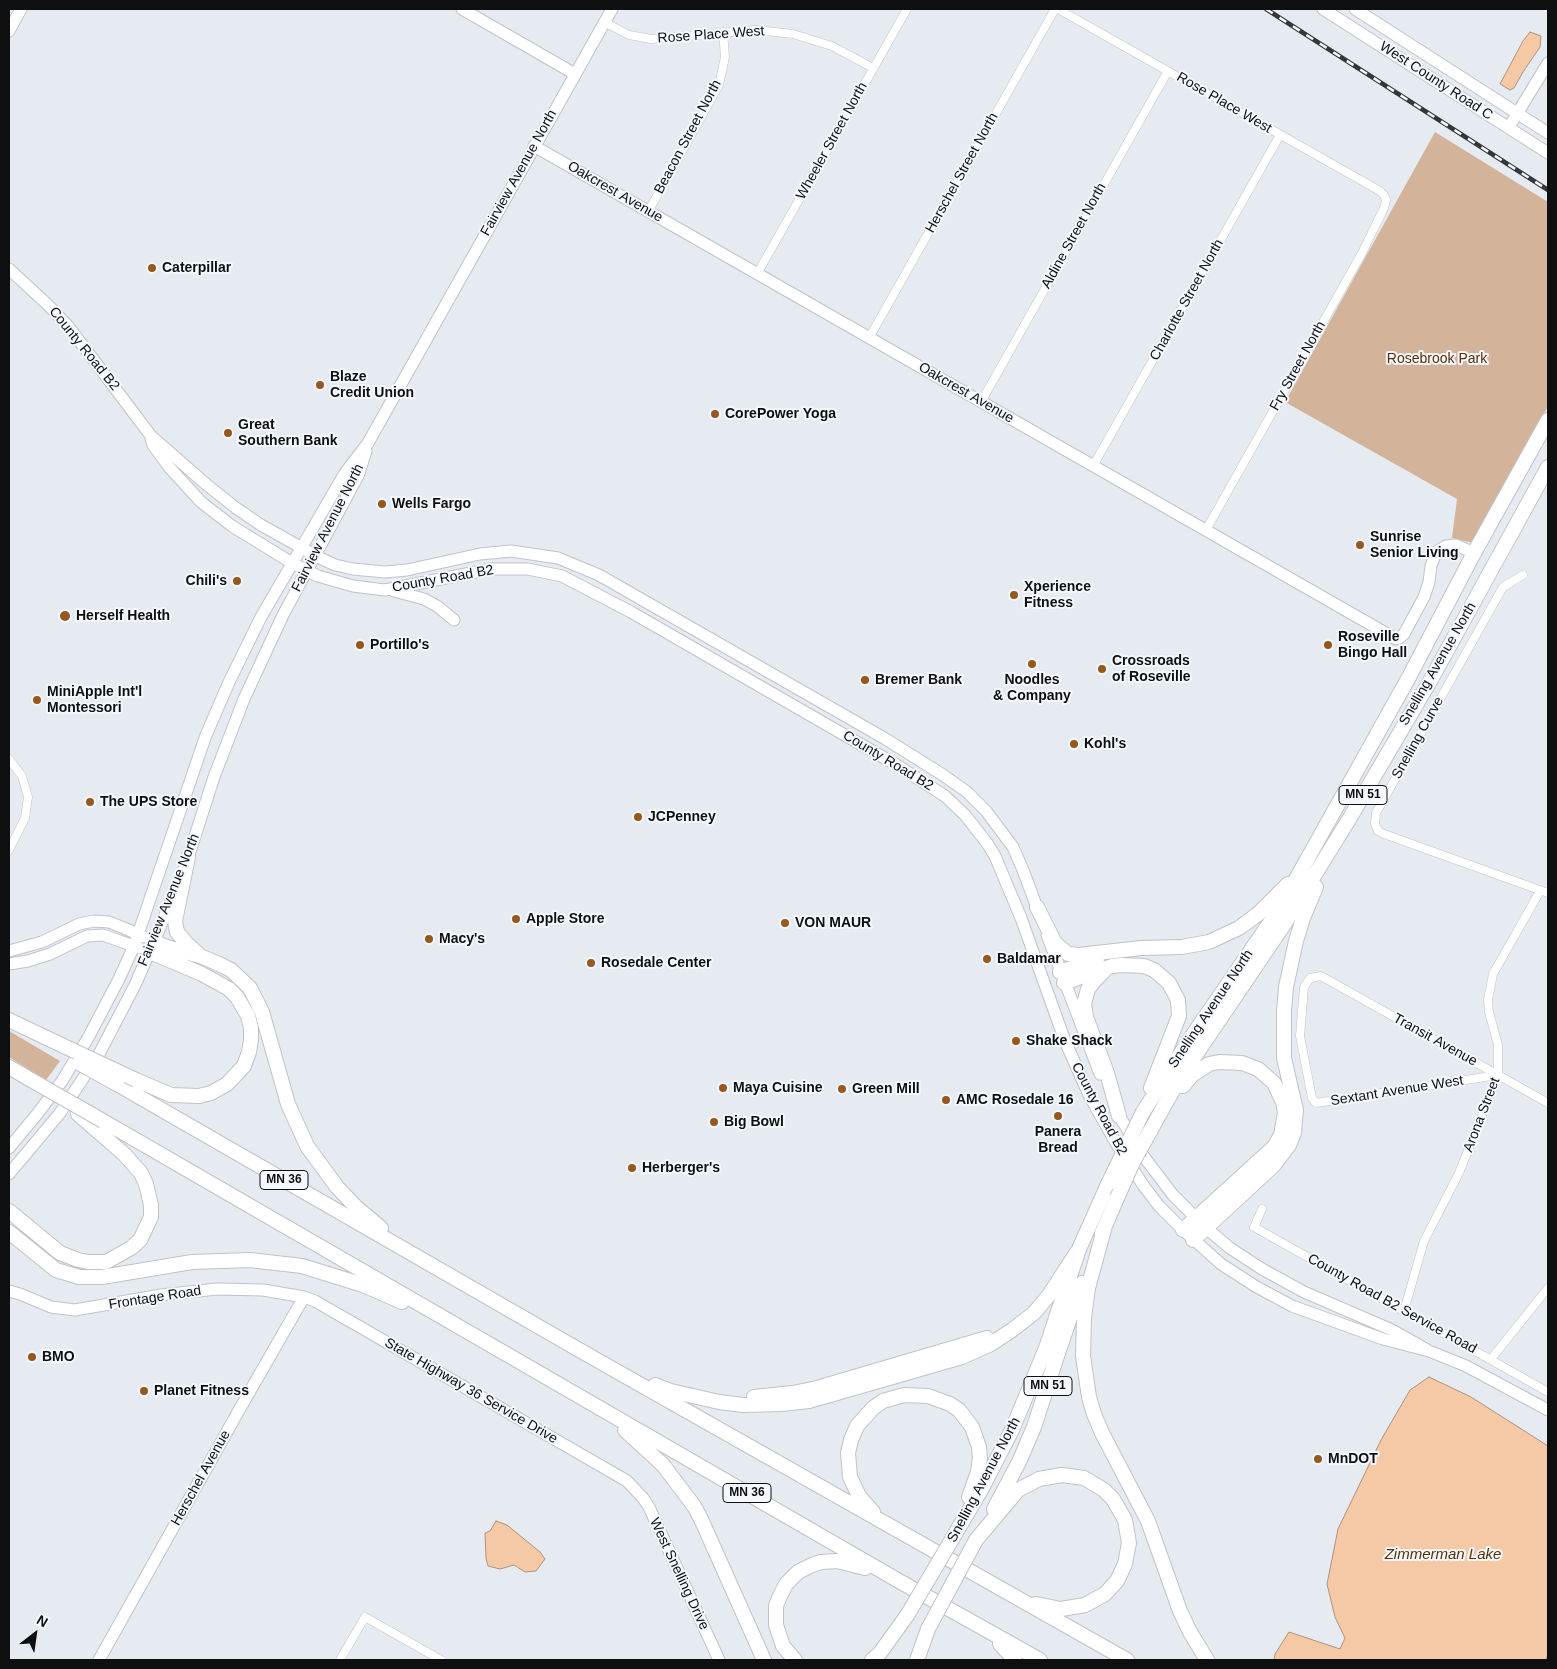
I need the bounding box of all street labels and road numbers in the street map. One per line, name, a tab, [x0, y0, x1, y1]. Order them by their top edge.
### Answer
street label: Rose Place West	[657, 23, 765, 47]
street label: West County Road C	[1376, 38, 1496, 124]
street label: Rose Place West	[1173, 69, 1275, 137]
street label: Beacon Street North	[651, 77, 725, 197]
street label: Wheeler Street North	[793, 79, 871, 203]
street label: Fairview Avenue North	[477, 107, 561, 239]
street label: Herschel Street North	[922, 110, 1002, 236]
street label: Oakcrest Avenue	[564, 158, 666, 226]
street label: Aldine Street North	[1038, 180, 1110, 292]
street label: Charlotte Street North	[1147, 236, 1227, 364]
street label: County Road B2	[45, 304, 123, 394]
street label: Fry Street North	[1267, 318, 1329, 414]
street label: Oakcrest Avenue	[915, 359, 1017, 427]
street label: Fairview Avenue North	[288, 461, 368, 595]
street label: County Road B2	[391, 562, 495, 596]
street label: Snelling Avenue North	[1396, 600, 1480, 728]
street label: Snelling Curve	[1389, 694, 1447, 782]
street label: County Road B2	[840, 727, 936, 795]
road number: MN 51	[1339, 786, 1387, 804]
street label: Fairview Avenue North	[135, 831, 203, 969]
street label: Snelling Avenue North	[1165, 947, 1257, 1071]
street label: Transit Avenue	[1390, 1010, 1480, 1070]
street label: County Road B2	[1067, 1060, 1131, 1158]
street label: Sextant Avenue West	[1329, 1072, 1465, 1110]
street label: Arona Street	[1460, 1075, 1504, 1155]
road number: MN 36	[260, 1170, 308, 1190]
street label: County Road B2 Service Road	[1305, 1250, 1479, 1358]
street label: Frontage Road	[108, 1282, 202, 1314]
street label: State Highway 36 Service Drive	[382, 1335, 560, 1447]
road number: MN 51	[1024, 1376, 1072, 1395]
street label: Snelling Avenue North	[944, 1415, 1024, 1545]
street label: Herschel Avenue	[168, 1427, 234, 1529]
road number: MN 36	[723, 1484, 771, 1502]
street label: West Snelling Drive	[646, 1515, 712, 1633]

